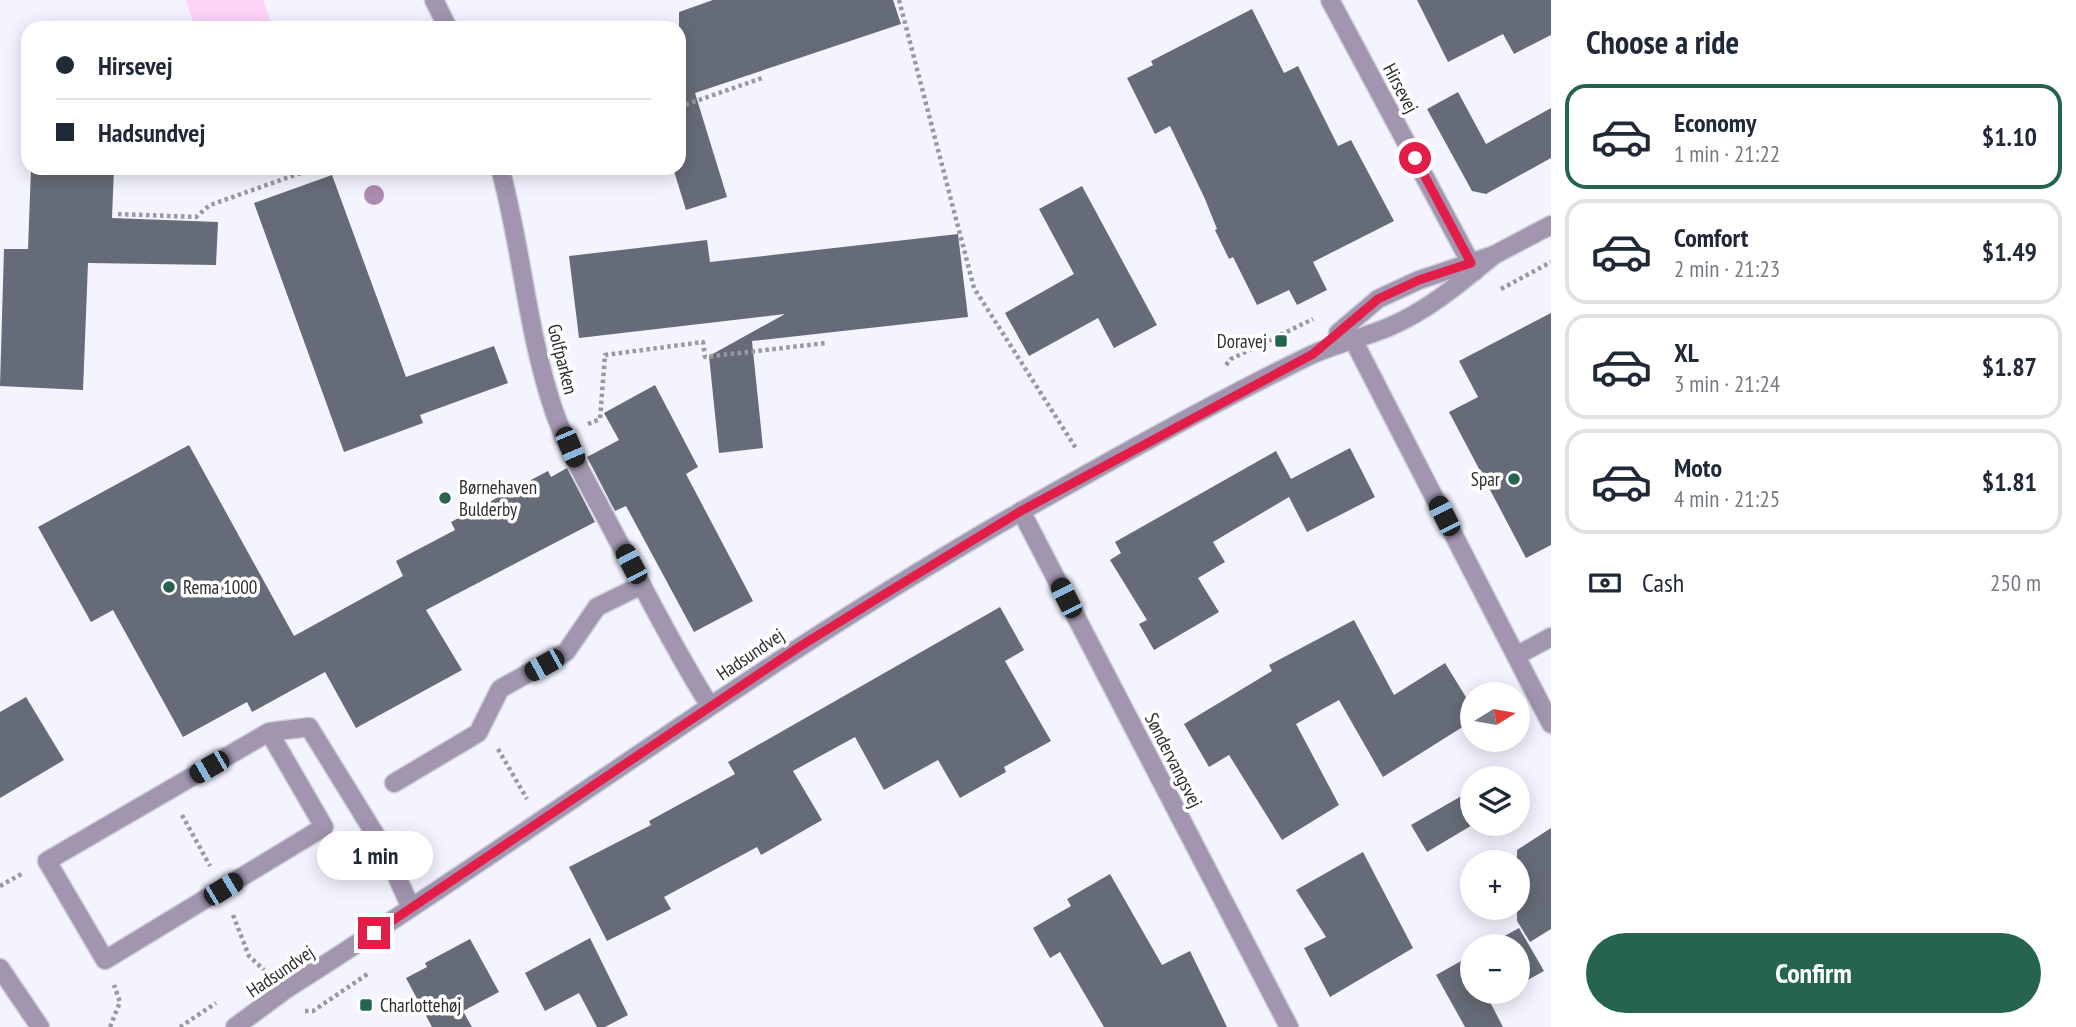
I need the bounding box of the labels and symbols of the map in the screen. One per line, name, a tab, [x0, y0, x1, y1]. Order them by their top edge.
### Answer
street label: Hirsevej	[1378, 59, 1424, 117]
route start	[1399, 142, 1431, 174]
street label: Golfparken	[543, 321, 583, 397]
place label: Doravej	[1217, 329, 1267, 353]
marker: Doravej	[1273, 333, 1289, 349]
car	[553, 424, 588, 470]
place label: Spar	[1471, 467, 1501, 491]
marker: Spar	[1506, 471, 1522, 487]
place label: Børnehaven Bulderby	[459, 475, 537, 521]
marker: Børnehaven Bulderby	[437, 490, 453, 506]
car	[1426, 493, 1463, 539]
car	[612, 541, 651, 587]
place label: Rema 1000	[183, 575, 257, 599]
car	[1048, 575, 1085, 621]
marker: Rema 1000	[161, 579, 177, 595]
street label: Hadsundvej	[712, 623, 788, 685]
car	[521, 646, 568, 684]
north arrow	[1460, 682, 1530, 752]
street label: Søndervangsvej	[1140, 709, 1208, 811]
car	[186, 747, 233, 787]
callout: 1 min	[316, 832, 432, 880]
car	[200, 869, 247, 909]
route end	[358, 917, 390, 949]
street label: Hadsundvej	[242, 940, 318, 1002]
place label: Charlottehøj	[380, 993, 461, 1017]
marker: Charlottehøj	[358, 997, 374, 1013]

